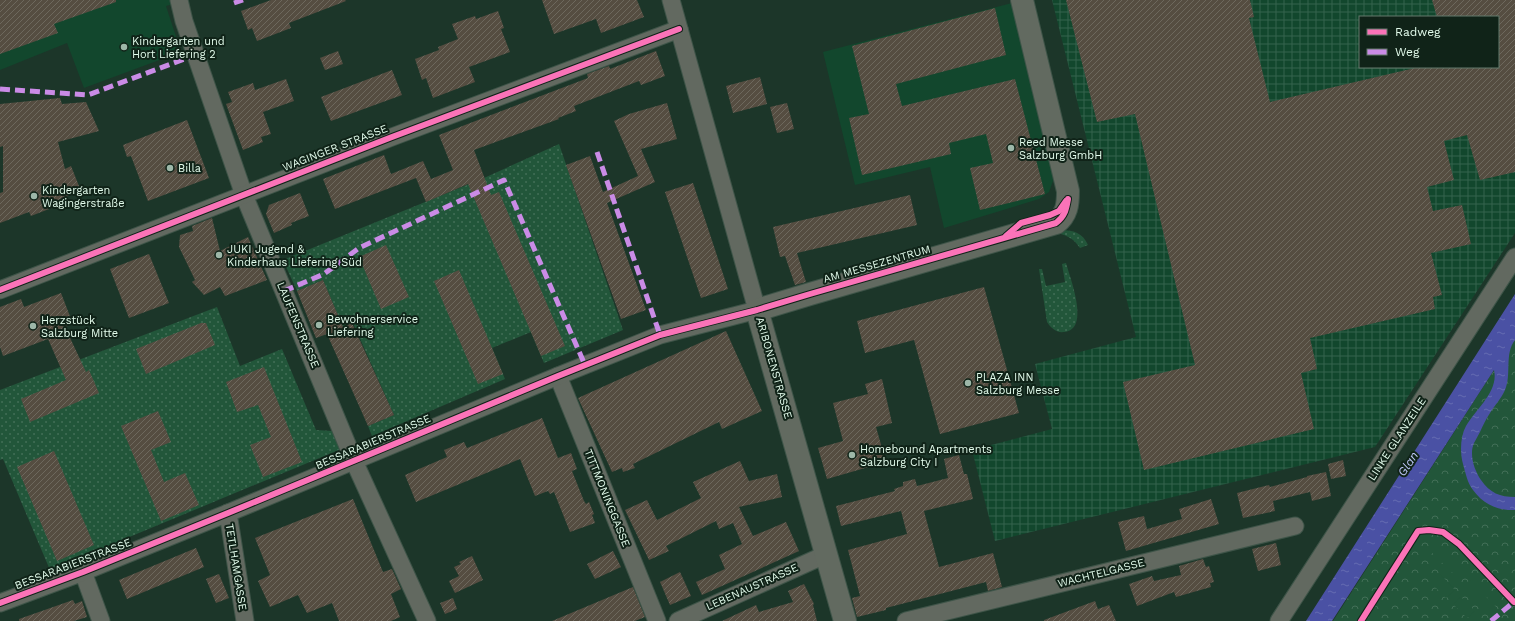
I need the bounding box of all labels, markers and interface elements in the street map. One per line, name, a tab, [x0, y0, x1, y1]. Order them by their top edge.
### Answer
legend	[1359, 16, 1499, 68]
text: Radweg	[1395, 25, 1441, 39]
place label: Kindergarten und Hort Liefering 2	[132, 35, 225, 61]
marker: Kindergarten und Hort Liefering 2	[119, 42, 129, 52]
text: Weg	[1395, 45, 1420, 59]
street label: WAGINGER STRASSE	[281, 122, 389, 174]
place label: Reed Messe Salzburg GmbH	[1019, 136, 1102, 162]
marker: Reed Messe Salzburg GmbH	[1006, 143, 1016, 153]
place label: Billa	[178, 162, 201, 175]
marker: Billa	[165, 163, 175, 173]
place label: Kindergarten Wagingerstraße	[42, 184, 125, 210]
marker: Kindergarten Wagingerstraße	[29, 191, 39, 201]
street label: AM MESSEZENTRUM	[822, 242, 932, 286]
place label: JUKI Jugend & Kinderhaus Liefering Süd	[227, 243, 362, 269]
marker: JUKI Jugend & Kinderhaus Liefering Süd	[214, 250, 224, 260]
street label: LAUFENSTRASSE	[274, 280, 322, 370]
place label: Bewohnerservice Liefering	[327, 313, 418, 339]
place label: Herzstück Salzburg Mitte	[41, 314, 118, 340]
street label: ARIBONENSTRASSE	[753, 316, 795, 420]
marker: Bewohnerservice Liefering	[314, 320, 324, 330]
marker: Herzstück Salzburg Mitte	[28, 321, 38, 331]
place label: PLAZA INN Salzburg Messe	[976, 371, 1060, 397]
marker: PLAZA INN Salzburg Messe	[963, 378, 973, 388]
street label: LINKE GLANZEILE	[1365, 395, 1429, 483]
street label: BESSARABIERSTRASSE	[313, 412, 433, 472]
place label: Homebound Apartments Salzburg City I	[860, 443, 992, 469]
street label: TITTMONINGGASSE	[581, 447, 633, 549]
water label: Glan	[1395, 449, 1421, 479]
marker: Homebound Apartments Salzburg City I	[847, 450, 857, 460]
street label: TETLHAMGASSE	[223, 523, 249, 611]
street label: BESSARABIERSTRASSE	[13, 536, 133, 592]
street label: WACHTELGASSE	[1056, 556, 1146, 590]
street label: LEBENAUSTRASSE	[704, 561, 800, 613]

